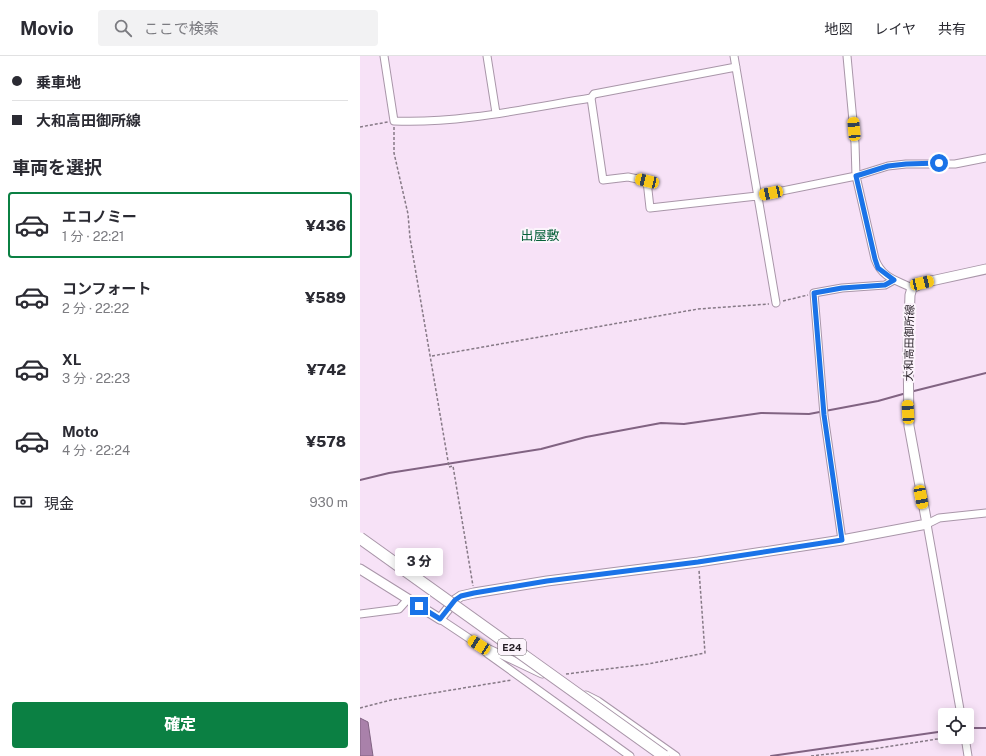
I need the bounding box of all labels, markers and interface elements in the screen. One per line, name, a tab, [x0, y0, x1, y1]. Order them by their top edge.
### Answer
search box	[98, 10, 378, 46]
text: Movio	[20, 17, 74, 39]
icon: search	[112, 17, 134, 39]
text: ここで検索	[144, 20, 219, 37]
text: 地図	[824, 21, 852, 37]
text: レイヤ	[874, 21, 916, 37]
text: 共有	[938, 21, 966, 37]
text: 乗車地	[36, 74, 81, 91]
text: 大和高田御所線	[36, 112, 141, 129]
car	[847, 117, 861, 141]
route start	[930, 154, 948, 172]
text: 車両を選択	[12, 157, 102, 178]
car	[634, 172, 660, 190]
car	[758, 185, 784, 201]
icon: car	[14, 207, 50, 243]
text: エコノミー	[62, 208, 137, 225]
text: ¥436	[305, 217, 346, 234]
district label: 出屋敷	[520, 228, 560, 243]
text: 1 分 · 22:21	[62, 229, 124, 244]
car	[909, 274, 935, 292]
icon: car	[14, 279, 50, 315]
text: コンフォート	[62, 280, 152, 297]
text: ¥589	[305, 289, 346, 306]
text: 2 分 · 22:22	[62, 301, 129, 316]
street label: 大和高田御所線	[902, 304, 916, 382]
icon: car	[14, 351, 50, 387]
text: XL	[62, 351, 81, 368]
text: ¥742	[306, 361, 346, 378]
text: 3 分 · 22:23	[62, 371, 130, 386]
car	[901, 400, 915, 424]
icon: car	[14, 423, 50, 459]
text: Moto	[62, 423, 99, 440]
text: ¥578	[306, 433, 346, 450]
text: 4 分 · 22:24	[62, 443, 130, 458]
car	[913, 484, 929, 510]
icon: cash	[12, 491, 34, 513]
text: 現金	[44, 495, 74, 512]
text: 930 m	[310, 495, 348, 510]
callout: 3 分	[395, 548, 443, 576]
text: 3 分	[407, 554, 431, 569]
route end	[410, 597, 428, 615]
car	[466, 633, 492, 657]
road number: E24	[498, 639, 526, 655]
button: 確定	[12, 702, 348, 748]
map controls	[938, 708, 974, 744]
button: locate	[938, 708, 974, 744]

